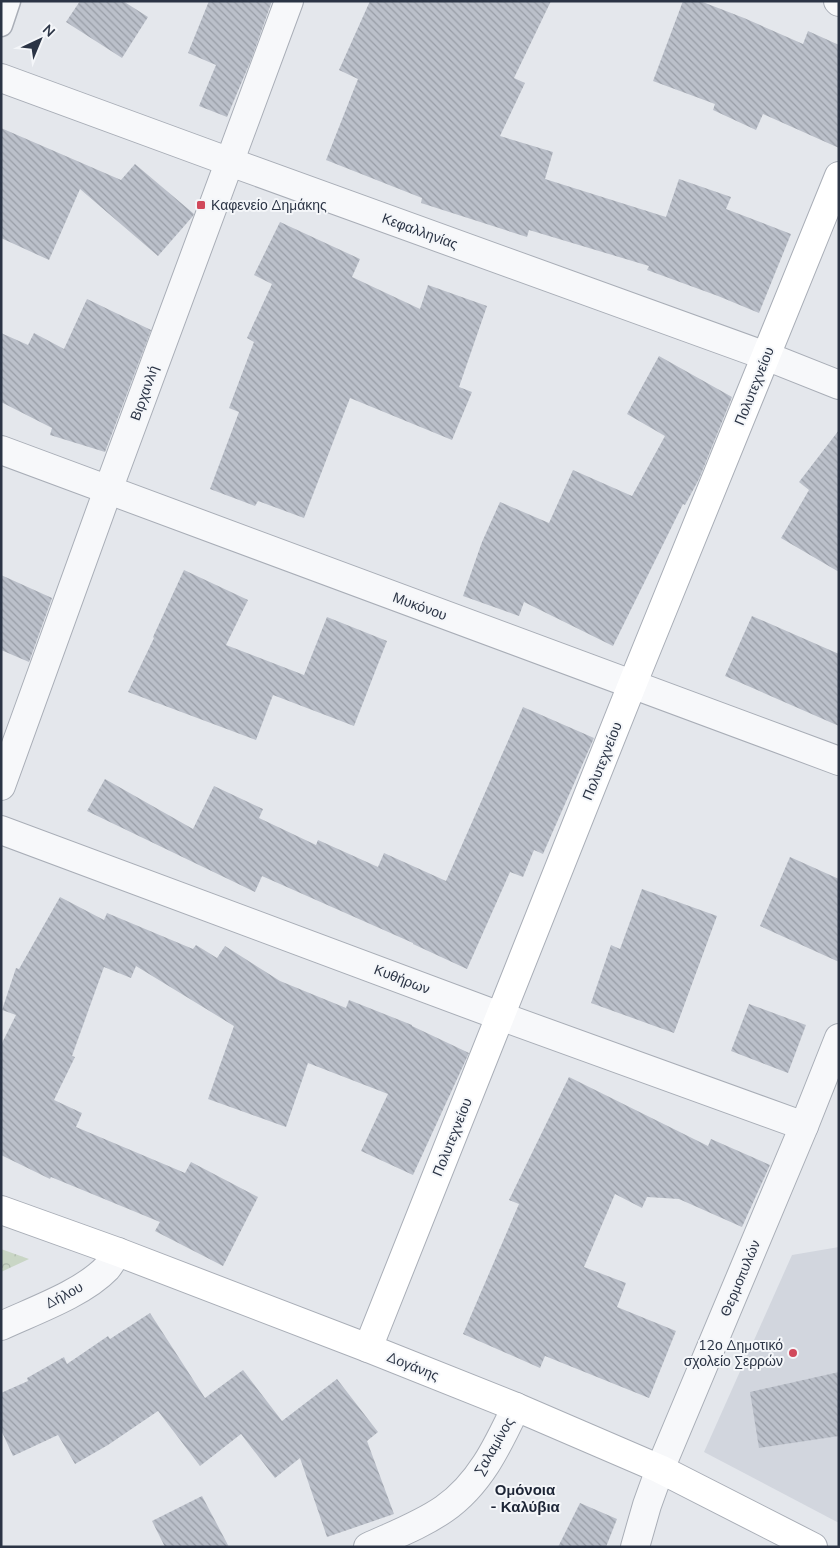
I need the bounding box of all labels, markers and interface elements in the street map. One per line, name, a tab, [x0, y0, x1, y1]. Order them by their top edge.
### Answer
north arrow	[15, 15, 65, 65]
text: N	[38, 21, 59, 41]
place label: Καφενείο Δημάκης	[211, 196, 327, 215]
marker: Καφενείο Δημάκης	[195, 199, 207, 211]
street label: Κεφαλληνίας	[379, 209, 461, 254]
street label: Πολυτεχνείου	[730, 344, 779, 428]
street label: Βιρχανλή	[126, 363, 163, 423]
street label: Μυκόνου	[390, 588, 450, 625]
street label: Πολυτεχνείου	[578, 719, 627, 803]
street label: Κυθήρων	[371, 960, 433, 999]
street label: Πολυτεχνείου	[428, 1095, 477, 1179]
street label: Θερμοπυλών	[716, 1237, 765, 1319]
street label: Δήλου	[42, 1278, 86, 1313]
place label: 12ο Δημοτικό σχολείο Σερρών	[684, 1336, 783, 1371]
street label: Δογάνης	[384, 1347, 442, 1386]
marker: 12ο Δημοτικό σχολείο Σερρών	[787, 1347, 799, 1359]
street label: Σαλαμίνος	[470, 1414, 519, 1479]
district label: Ομόνοια - Καλύβια	[490, 1480, 561, 1517]

